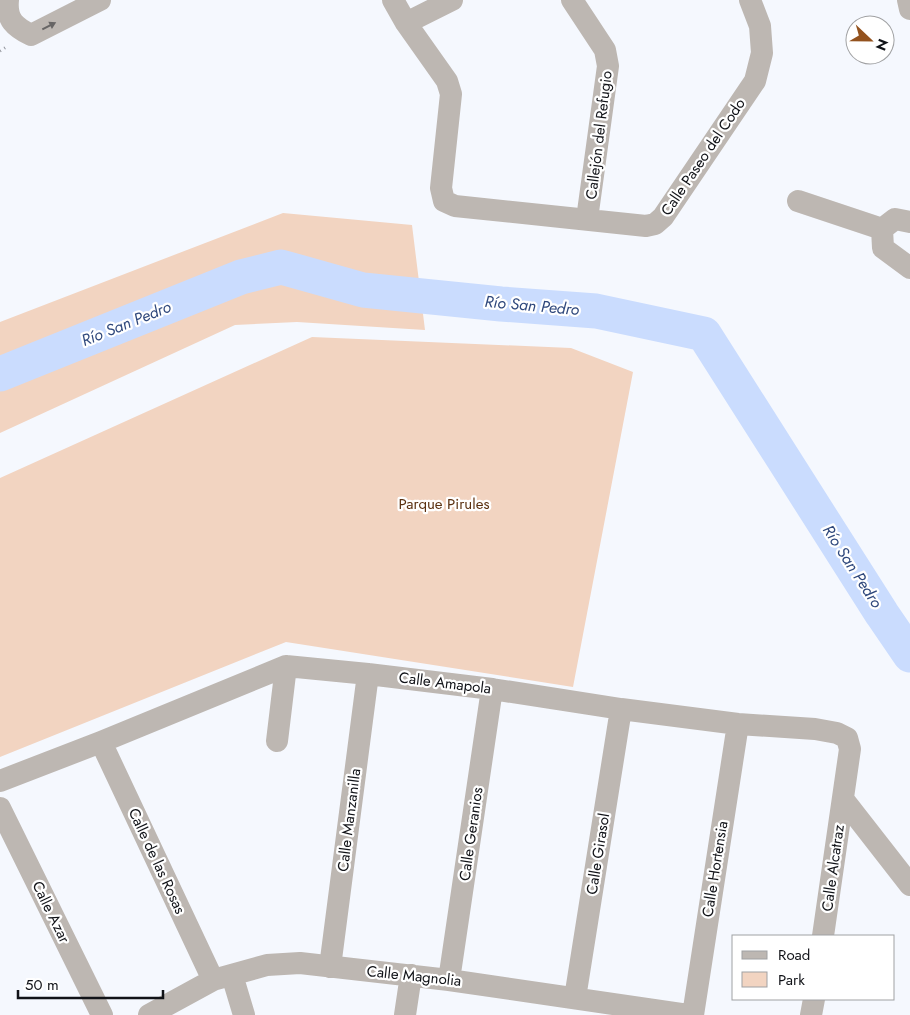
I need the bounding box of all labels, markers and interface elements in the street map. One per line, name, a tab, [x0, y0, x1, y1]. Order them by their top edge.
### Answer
north arrow	[845, 15, 895, 65]
one-way arrow	[42, 22, 56, 30]
text: N	[871, 36, 893, 54]
street label: Callejón del Refugio	[580, 69, 618, 201]
street label: Calle Paseo del Codo	[655, 94, 751, 220]
water label: Río San Pedro	[484, 290, 581, 321]
water label: Río San Pedro	[78, 295, 175, 352]
park label: Parque Pirules	[399, 493, 489, 515]
water label: Río San Pedro	[817, 520, 888, 613]
street label: Calle Amapola	[398, 666, 492, 700]
street label: Calle Manzanilla	[332, 767, 366, 873]
street label: Calle Geranios	[454, 786, 488, 882]
street label: Calle de las Rosas	[123, 804, 191, 918]
street label: Calle Girasol	[581, 812, 615, 896]
street label: Calle Hortensia	[697, 819, 733, 919]
street label: Calle Alcatraz	[816, 823, 850, 913]
street label: Calle Azar	[27, 877, 76, 947]
legend	[732, 935, 895, 1000]
text: Road	[778, 944, 810, 966]
street label: Calle Magnolia	[366, 960, 462, 992]
scale bar	[18, 968, 162, 1000]
text: Park	[778, 969, 805, 991]
text: 50 m	[25, 974, 59, 996]

